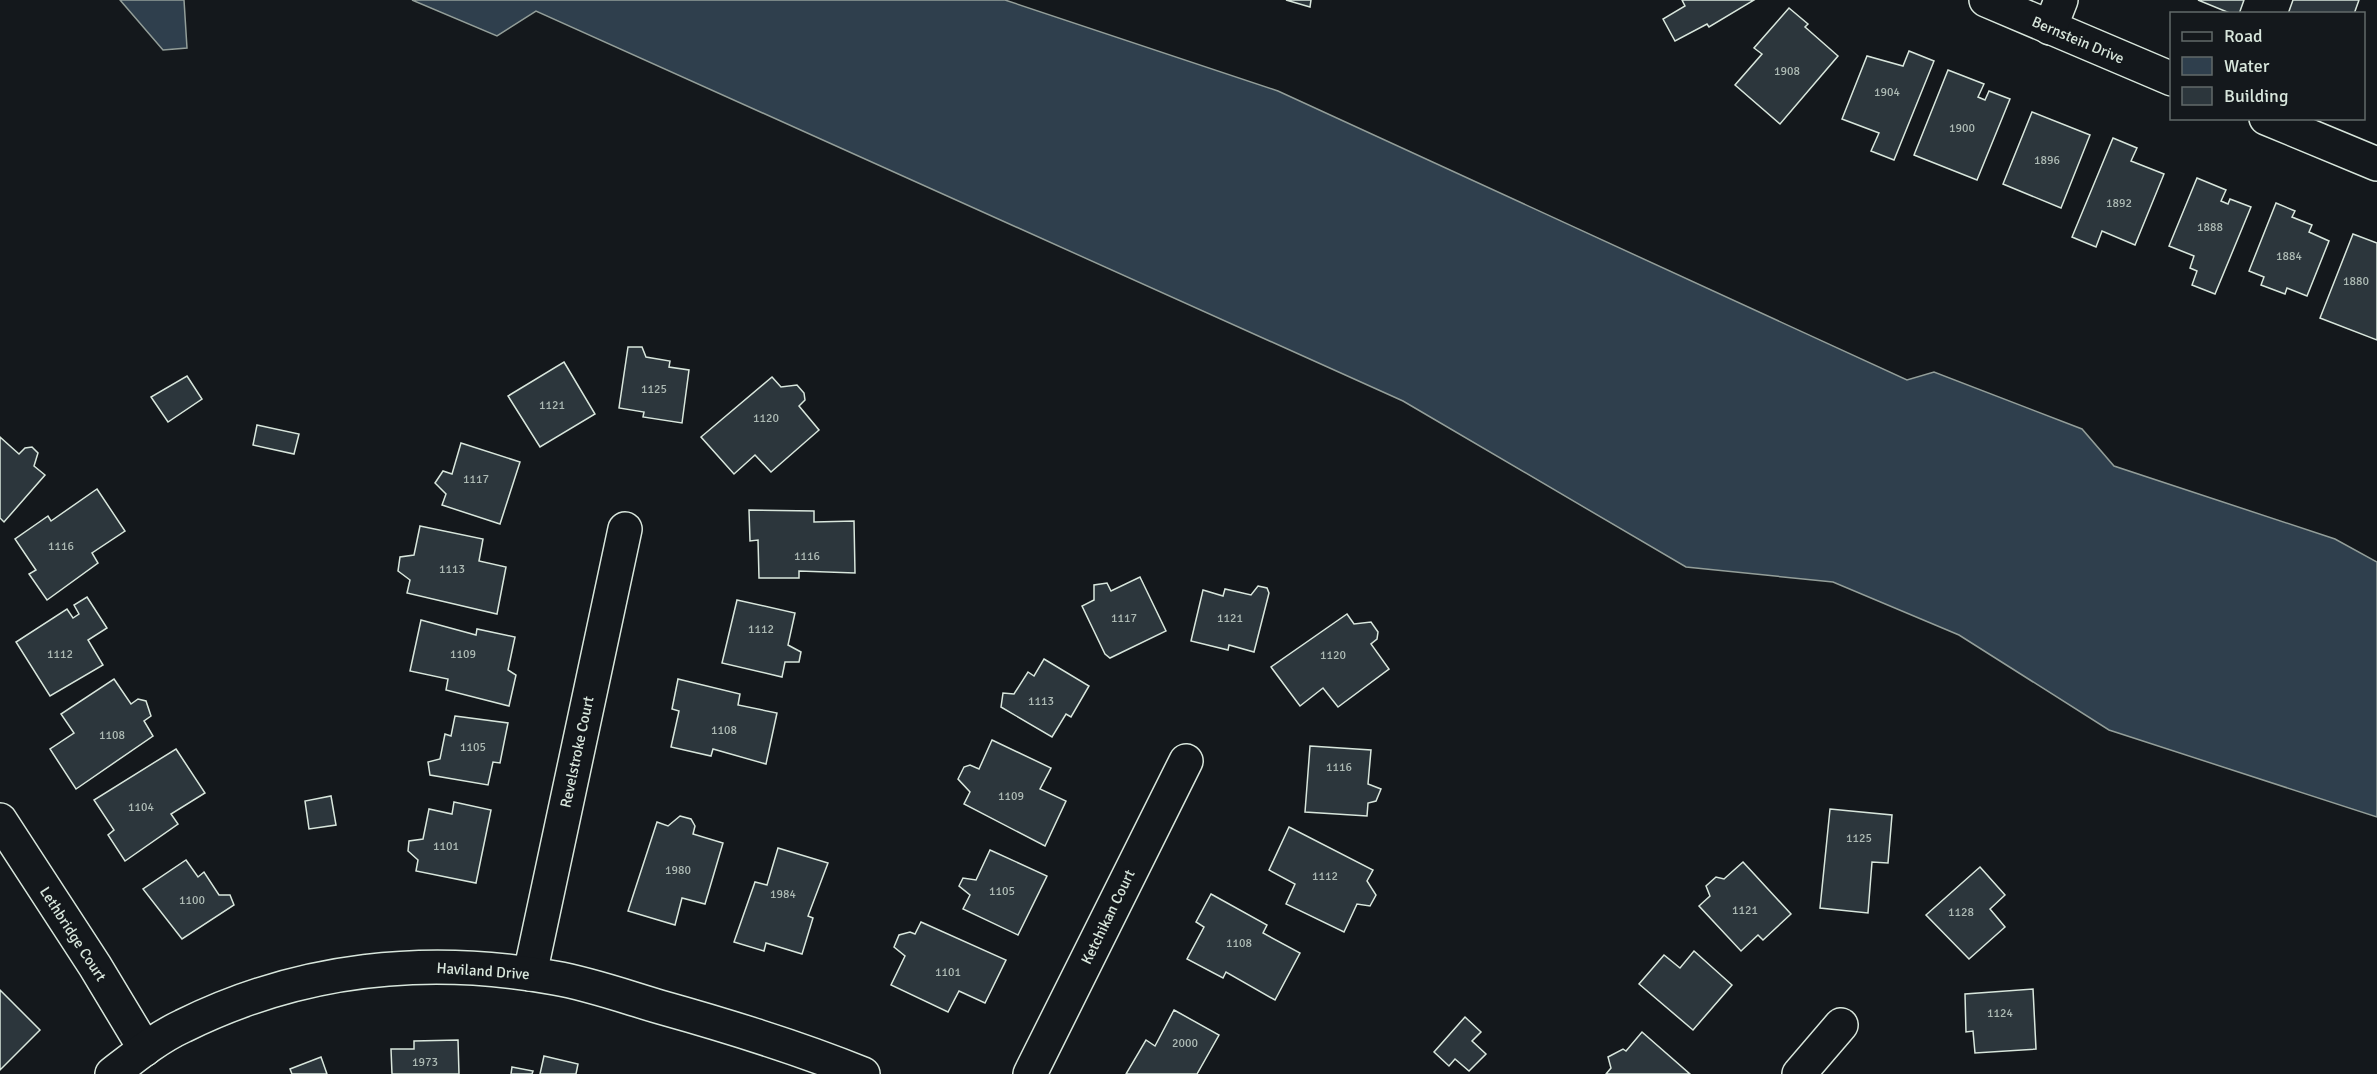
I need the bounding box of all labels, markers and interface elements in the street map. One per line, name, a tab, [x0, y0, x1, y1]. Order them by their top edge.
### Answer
street label: Bernstein Drive	[2029, 12, 2127, 68]
legend	[2170, 12, 2365, 120]
text: Road	[2224, 25, 2263, 47]
text: Water	[2224, 55, 2270, 77]
house number: 1908	[1774, 64, 1800, 79]
house number: 1904	[1874, 85, 1900, 100]
text: Building	[2224, 85, 2288, 107]
house number: 1900	[1949, 121, 1975, 136]
house number: 1896	[2034, 153, 2060, 168]
house number: 1892	[2106, 196, 2132, 211]
house number: 1888	[2197, 220, 2223, 235]
house number: 1884	[2276, 249, 2302, 264]
house number: 1880	[2343, 274, 2369, 289]
house number: 1125	[641, 382, 667, 397]
house number: 1121	[539, 398, 565, 413]
house number: 1120	[753, 411, 779, 426]
house number: 1117	[463, 472, 489, 487]
house number: 1116	[48, 539, 74, 554]
house number: 1116	[794, 549, 820, 564]
house number: 1113	[439, 562, 465, 577]
house number: 1117	[1111, 611, 1137, 626]
house number: 1121	[1217, 611, 1243, 626]
house number: 1112	[748, 622, 774, 637]
house number: 1112	[47, 647, 73, 662]
house number: 1109	[450, 647, 476, 662]
house number: 1120	[1320, 648, 1346, 663]
house number: 1113	[1028, 694, 1054, 709]
street label: Revelstroke Court	[556, 695, 598, 809]
house number: 1108	[711, 723, 737, 738]
house number: 1108	[99, 728, 125, 743]
house number: 1105	[460, 740, 486, 755]
house number: 1116	[1326, 760, 1352, 775]
house number: 1109	[998, 789, 1024, 804]
house number: 1104	[128, 800, 154, 815]
house number: 1125	[1846, 831, 1872, 846]
house number: 1101	[433, 839, 459, 854]
house number: 1980	[665, 863, 691, 878]
street label: Ketchikan Court	[1077, 867, 1139, 967]
house number: 1112	[1312, 869, 1338, 884]
street label: Lethbridge Court	[36, 883, 110, 985]
house number: 1105	[989, 884, 1015, 899]
house number: 1984	[770, 887, 796, 902]
house number: 1100	[179, 893, 205, 908]
house number: 1121	[1732, 903, 1758, 918]
house number: 1128	[1948, 905, 1974, 920]
house number: 1108	[1226, 936, 1252, 951]
street label: Haviland Drive	[436, 959, 530, 983]
house number: 1101	[935, 965, 961, 980]
house number: 1124	[1987, 1006, 2013, 1021]
house number: 2000	[1172, 1036, 1198, 1051]
house number: 1973	[412, 1055, 438, 1070]

